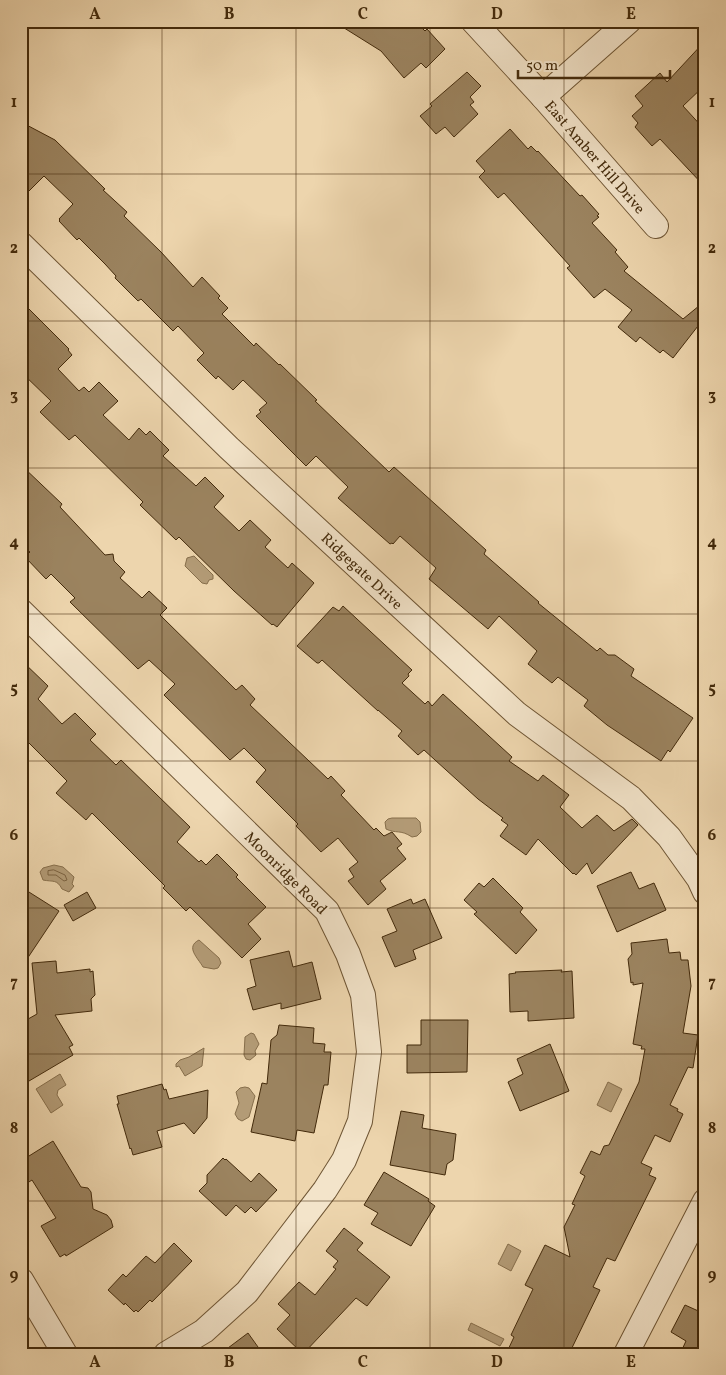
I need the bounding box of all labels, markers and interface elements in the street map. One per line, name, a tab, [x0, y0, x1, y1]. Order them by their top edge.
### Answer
text: A	[89, 4, 101, 26]
text: B	[224, 4, 235, 26]
text: C	[358, 4, 368, 26]
text: D	[491, 4, 503, 26]
text: E	[626, 4, 636, 26]
scale bar	[518, 48, 671, 80]
text: 50 m	[526, 56, 558, 77]
text: 1	[11, 92, 17, 114]
text: 1	[709, 92, 715, 114]
street label: East Amber Hill Drive	[539, 97, 649, 219]
text: 2	[10, 238, 18, 260]
text: 2	[708, 238, 716, 260]
text: 3	[10, 385, 18, 407]
text: 3	[708, 385, 716, 407]
street label: Ridgegate Drive	[315, 529, 406, 616]
text: 4	[9, 532, 19, 554]
text: 4	[707, 532, 717, 554]
text: 5	[10, 678, 18, 700]
text: 5	[708, 678, 716, 700]
text: 6	[10, 825, 19, 847]
text: 6	[708, 825, 717, 847]
street label: Moonridge Road	[239, 828, 331, 920]
text: 7	[10, 972, 18, 994]
text: 7	[708, 972, 716, 994]
text: 8	[10, 1118, 18, 1140]
text: 8	[708, 1118, 716, 1140]
text: 9	[10, 1265, 19, 1287]
text: 9	[708, 1265, 717, 1287]
text: A	[89, 1352, 101, 1374]
text: B	[224, 1352, 235, 1374]
text: C	[358, 1352, 368, 1374]
text: D	[491, 1352, 503, 1374]
text: E	[626, 1352, 636, 1374]

